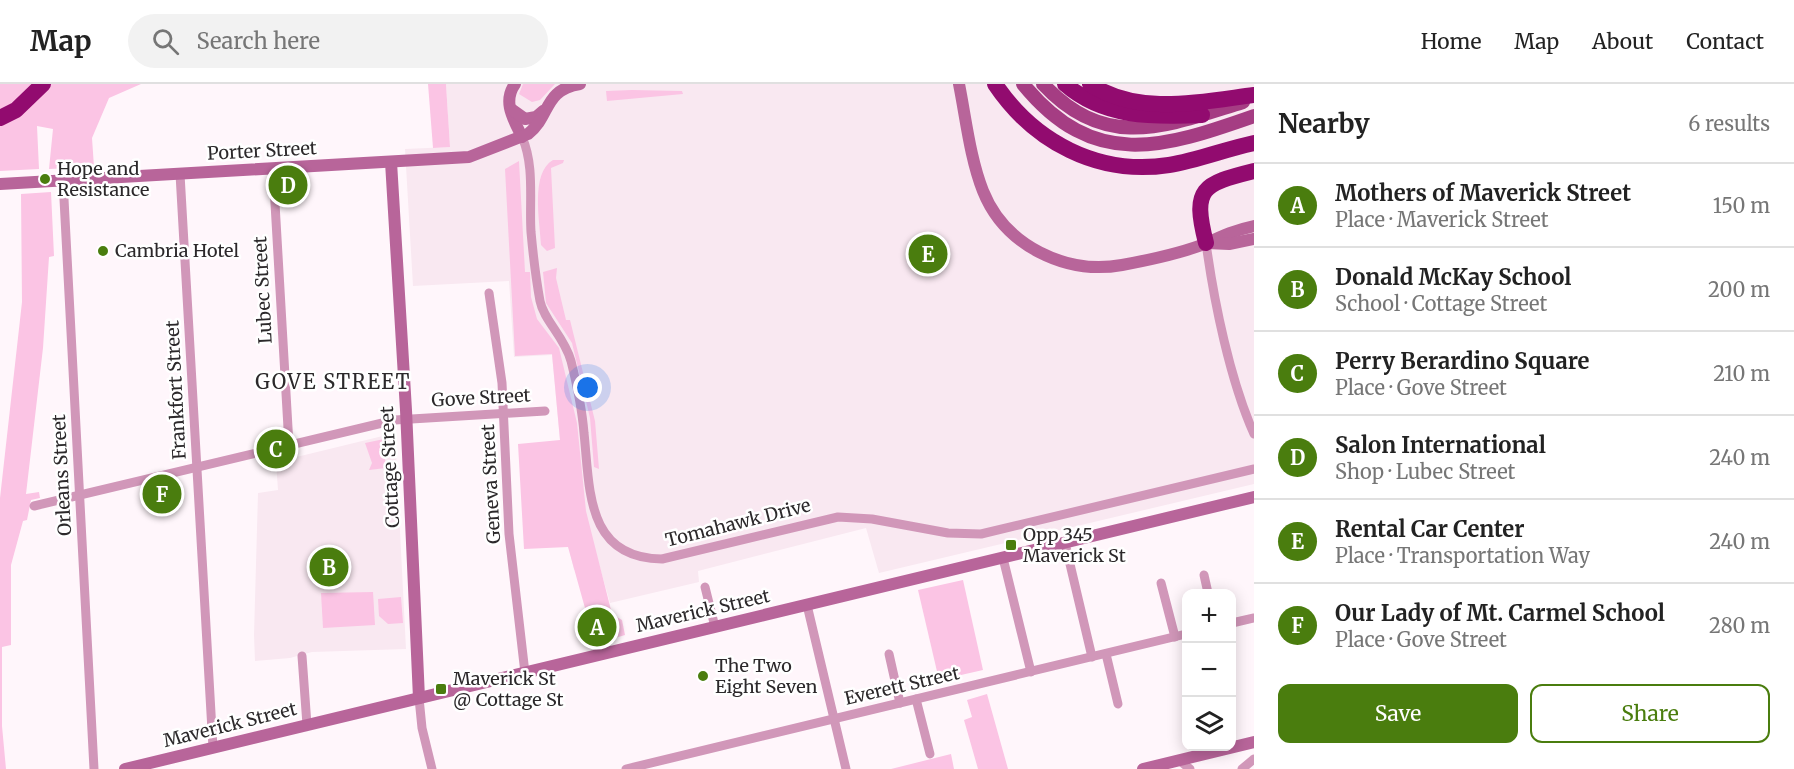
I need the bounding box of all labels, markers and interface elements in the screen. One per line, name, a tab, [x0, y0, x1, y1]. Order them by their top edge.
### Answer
search box	[128, 14, 548, 68]
text: Map	[30, 23, 92, 59]
icon: search	[149, 25, 182, 58]
text: Search here	[197, 27, 320, 55]
text: Home	[1421, 28, 1481, 55]
text: Map	[1514, 28, 1559, 55]
text: About	[1592, 28, 1653, 55]
text: Contact	[1686, 28, 1764, 55]
text: Nearby	[1278, 107, 1370, 140]
text: 6 results	[1688, 111, 1770, 136]
street label: Porter Street	[207, 136, 317, 165]
place label: Hope and Resistance	[57, 157, 149, 201]
pin: D	[268, 162, 308, 208]
marker: Hope and Resistance	[38, 172, 52, 186]
text: Mothers of Maverick Street	[1335, 179, 1631, 207]
text: A	[1290, 193, 1305, 218]
text: 150 m	[1713, 193, 1770, 218]
text: Place · Maverick Street	[1335, 207, 1549, 232]
pin: E	[908, 232, 948, 276]
street label: Lubec Street	[248, 236, 277, 344]
place label: Cambria Hotel	[115, 239, 239, 262]
marker: Cambria Hotel	[96, 244, 110, 258]
text: Donald McKay School	[1335, 263, 1571, 291]
text: B	[1291, 277, 1304, 302]
text: 200 m	[1708, 277, 1770, 302]
text: School · Cottage Street	[1335, 291, 1547, 316]
street label: Frankfort Street	[160, 320, 191, 460]
text: Perry Berardino Square	[1335, 347, 1589, 375]
text: C	[1291, 361, 1304, 386]
text: 210 m	[1713, 361, 1770, 386]
district label: GOVE STREET	[255, 369, 411, 394]
your location	[573, 373, 602, 402]
text: Place · Gove Street	[1335, 375, 1507, 400]
street label: Gove Street	[431, 383, 531, 412]
street label: Cottage Street	[375, 406, 404, 528]
street label: Orleans Street	[47, 414, 76, 536]
street label: Geneva Street	[476, 424, 505, 544]
pin: C	[256, 426, 296, 472]
text: Salon International	[1335, 431, 1546, 459]
text: D	[1290, 445, 1305, 470]
text: 240 m	[1709, 445, 1770, 470]
text: Shop · Lubec Street	[1335, 459, 1515, 484]
pin: F	[142, 472, 182, 516]
street label: Tomahawk Drive	[663, 493, 813, 552]
text: Rental Car Center	[1335, 515, 1524, 543]
place label: Opp 345 Maverick St	[1023, 523, 1126, 567]
text: E	[1291, 529, 1304, 554]
text: 240 m	[1709, 529, 1770, 554]
marker: Opp 345 Maverick St	[1004, 538, 1018, 552]
text: Place · Transportation Way	[1335, 543, 1590, 568]
pin: B	[310, 544, 348, 590]
street label: Maverick Street	[634, 584, 772, 637]
map controls	[1182, 589, 1236, 751]
button: +	[1182, 589, 1236, 643]
text: Our Lady of Mt. Carmel School	[1335, 599, 1665, 627]
pin: A	[578, 604, 616, 650]
text: F	[1291, 613, 1304, 638]
text: 280 m	[1709, 613, 1770, 638]
text: Place · Gove Street	[1335, 627, 1507, 652]
button: −	[1182, 643, 1236, 697]
place label: The Two Eight Seven	[715, 654, 818, 698]
street label: Everett Street	[842, 661, 962, 710]
place label: Maverick St @ Cottage St	[453, 667, 564, 711]
marker: The Two Eight Seven	[696, 669, 710, 683]
marker: Maverick St @ Cottage St	[434, 682, 448, 696]
button: Save	[1278, 684, 1518, 743]
button: Share	[1530, 684, 1770, 743]
street label: Maverick Street	[161, 697, 299, 752]
button: layers	[1182, 697, 1236, 751]

